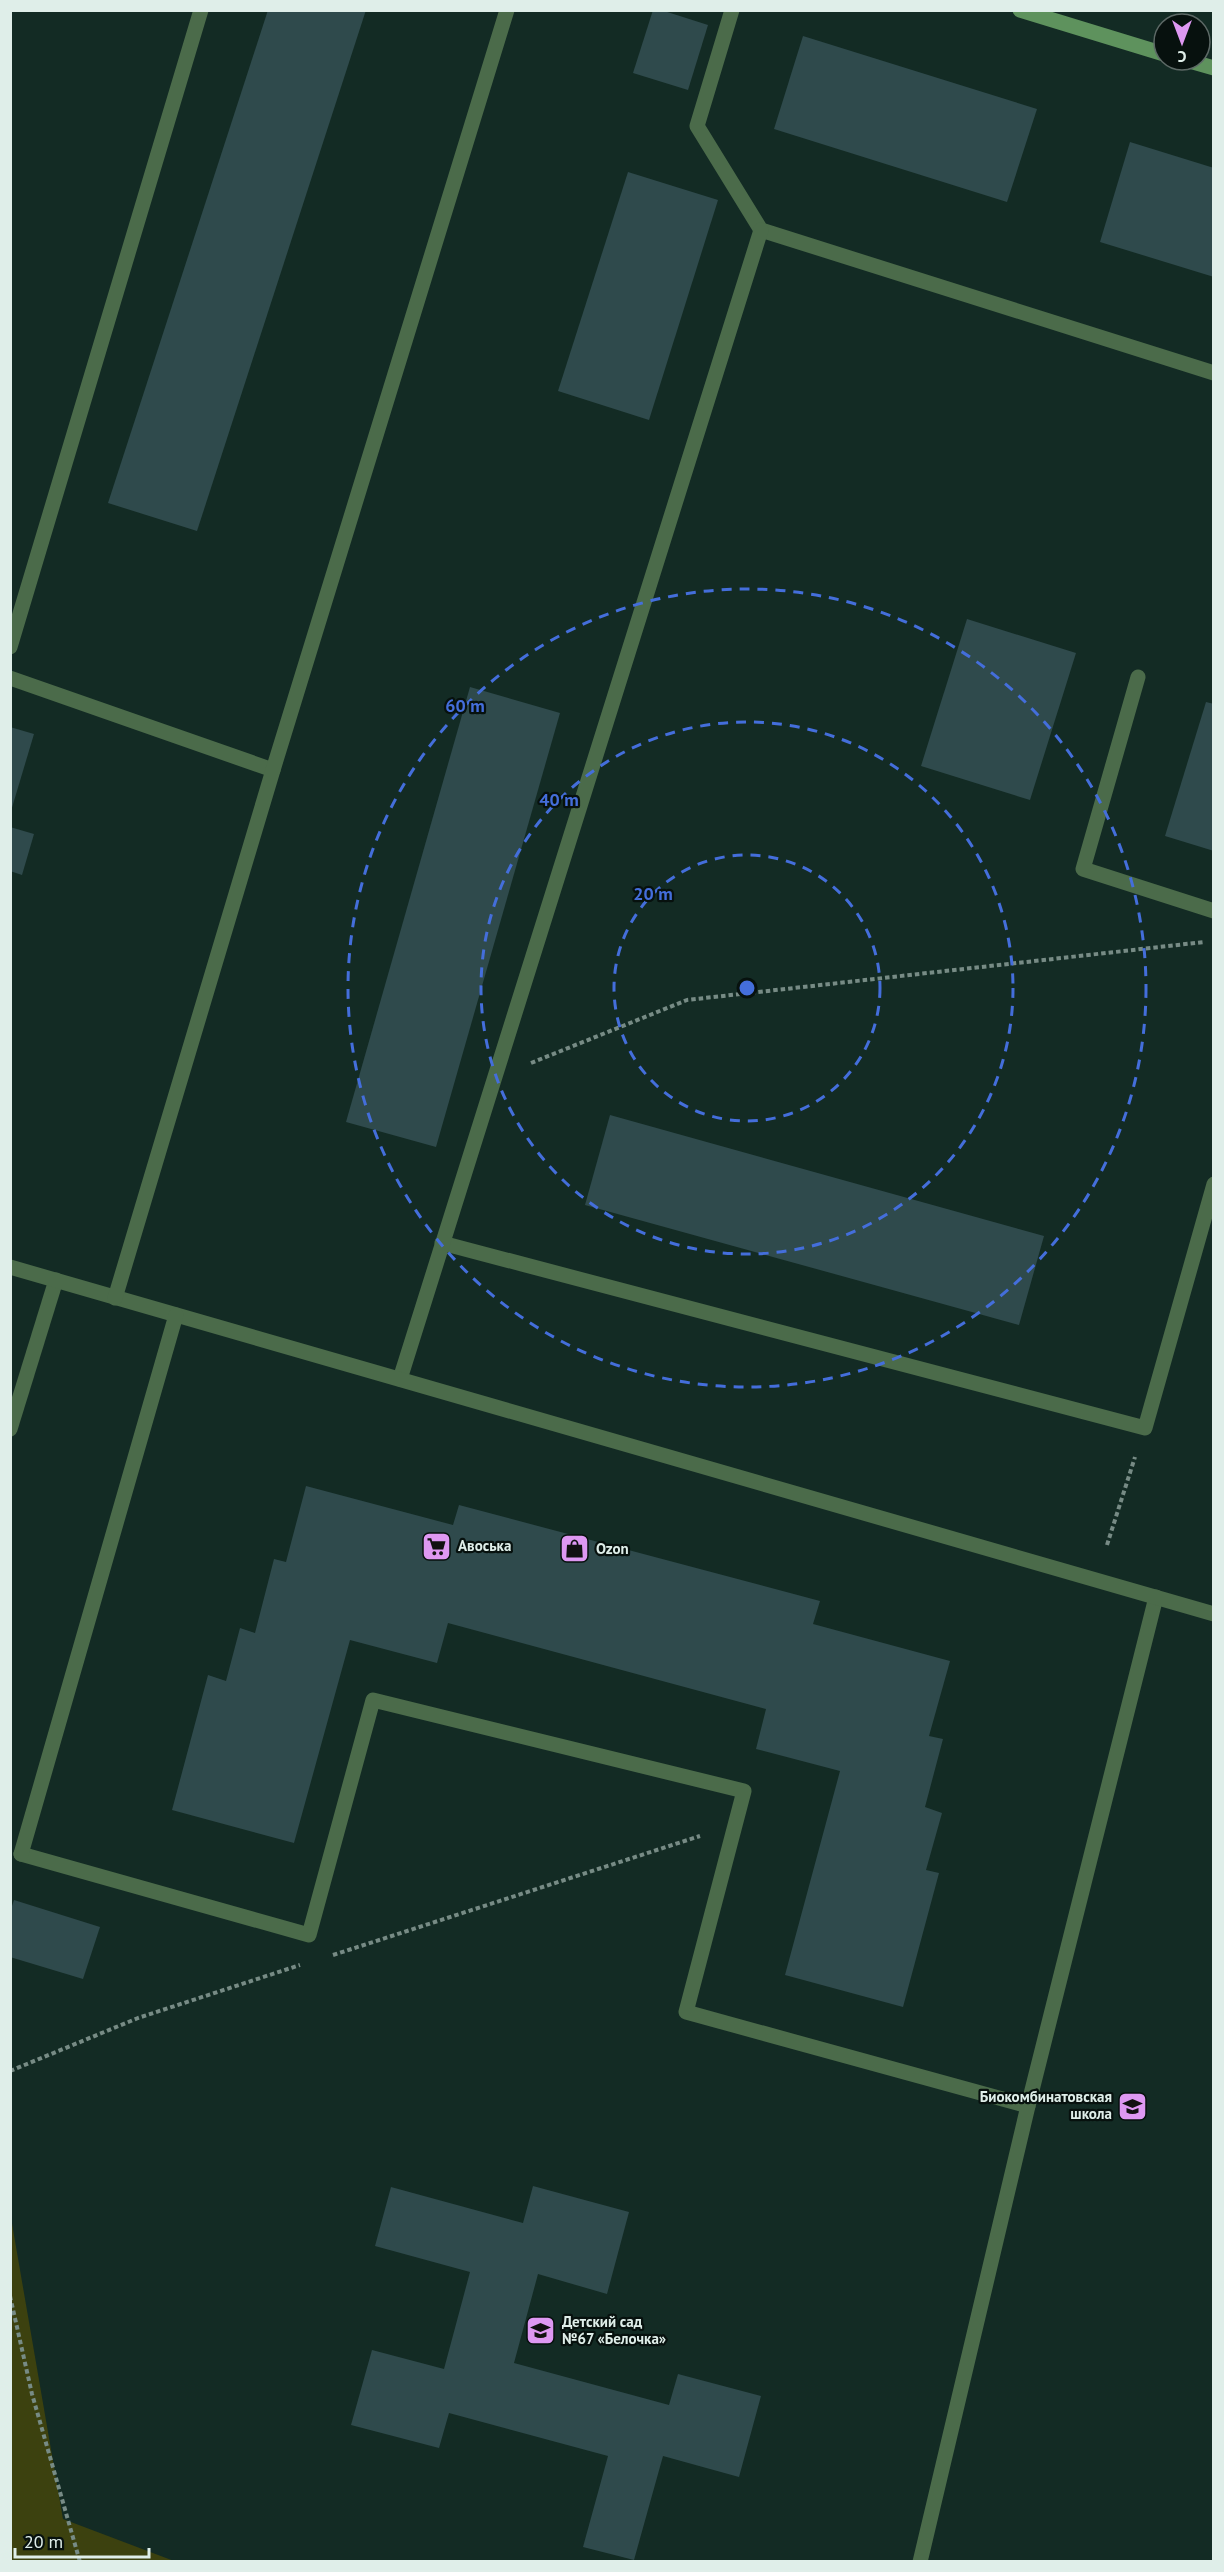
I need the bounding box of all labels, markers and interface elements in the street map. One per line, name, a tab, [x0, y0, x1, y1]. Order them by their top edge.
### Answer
north arrow	[1152, 12, 1212, 72]
text: С	[1177, 47, 1186, 67]
text: 60 m	[445, 694, 485, 717]
text: 40 m	[539, 788, 579, 811]
text: 20 m	[633, 882, 673, 905]
centre of rings	[737, 978, 757, 998]
supermarket icon: Авоська	[421, 1530, 453, 1562]
shop icon: Ozon	[559, 1533, 591, 1565]
place label: Авоська	[458, 1536, 511, 1555]
place label: Ozon	[596, 1539, 629, 1558]
place label: Биокомбинатовская школа	[980, 2087, 1112, 2123]
school or university icon: Биокомбинатовская школа	[1117, 2090, 1149, 2122]
place label: Детский сад №67 «Белочка»	[562, 2312, 666, 2348]
school or university icon: Детский сад №67 «Белочка»	[525, 2315, 557, 2347]
scale bar	[15, 2521, 148, 2559]
text: 20 m	[24, 2530, 63, 2553]

